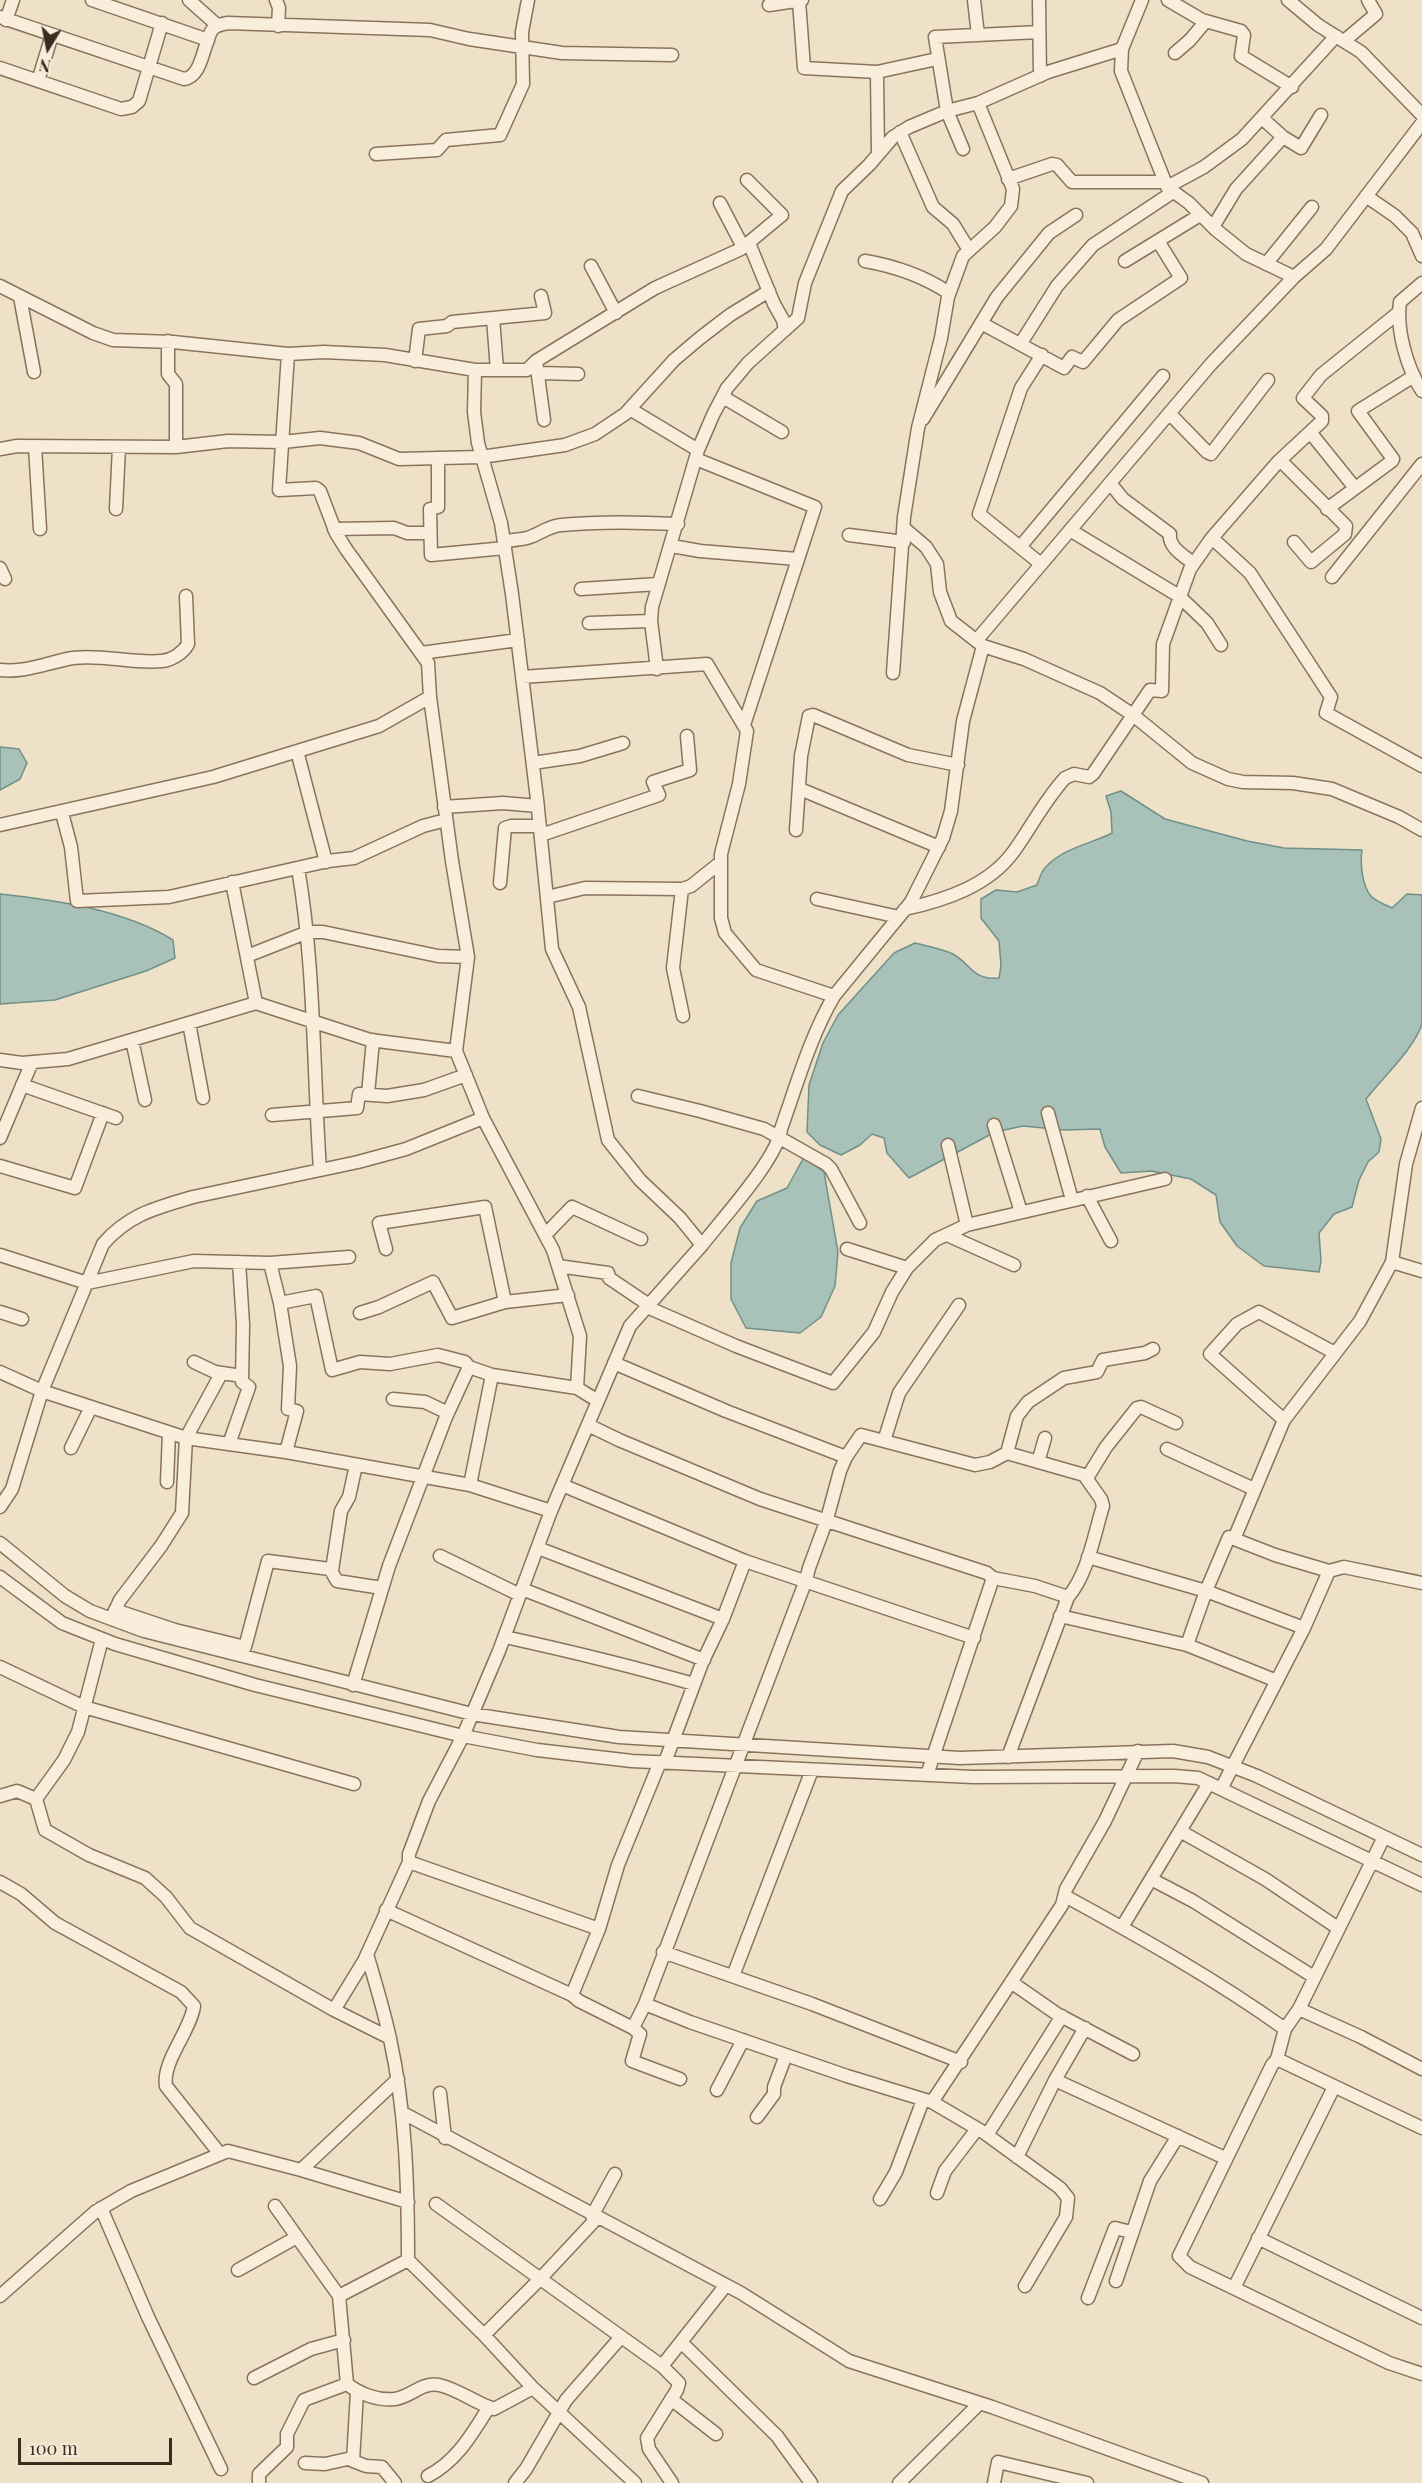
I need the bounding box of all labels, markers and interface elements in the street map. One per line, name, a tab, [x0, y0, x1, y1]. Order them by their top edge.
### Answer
north arrow	[18, 18, 78, 78]
text: N	[37, 55, 52, 78]
scale bar	[21, 2426, 176, 2464]
text: 100 m	[29, 2436, 78, 2460]

